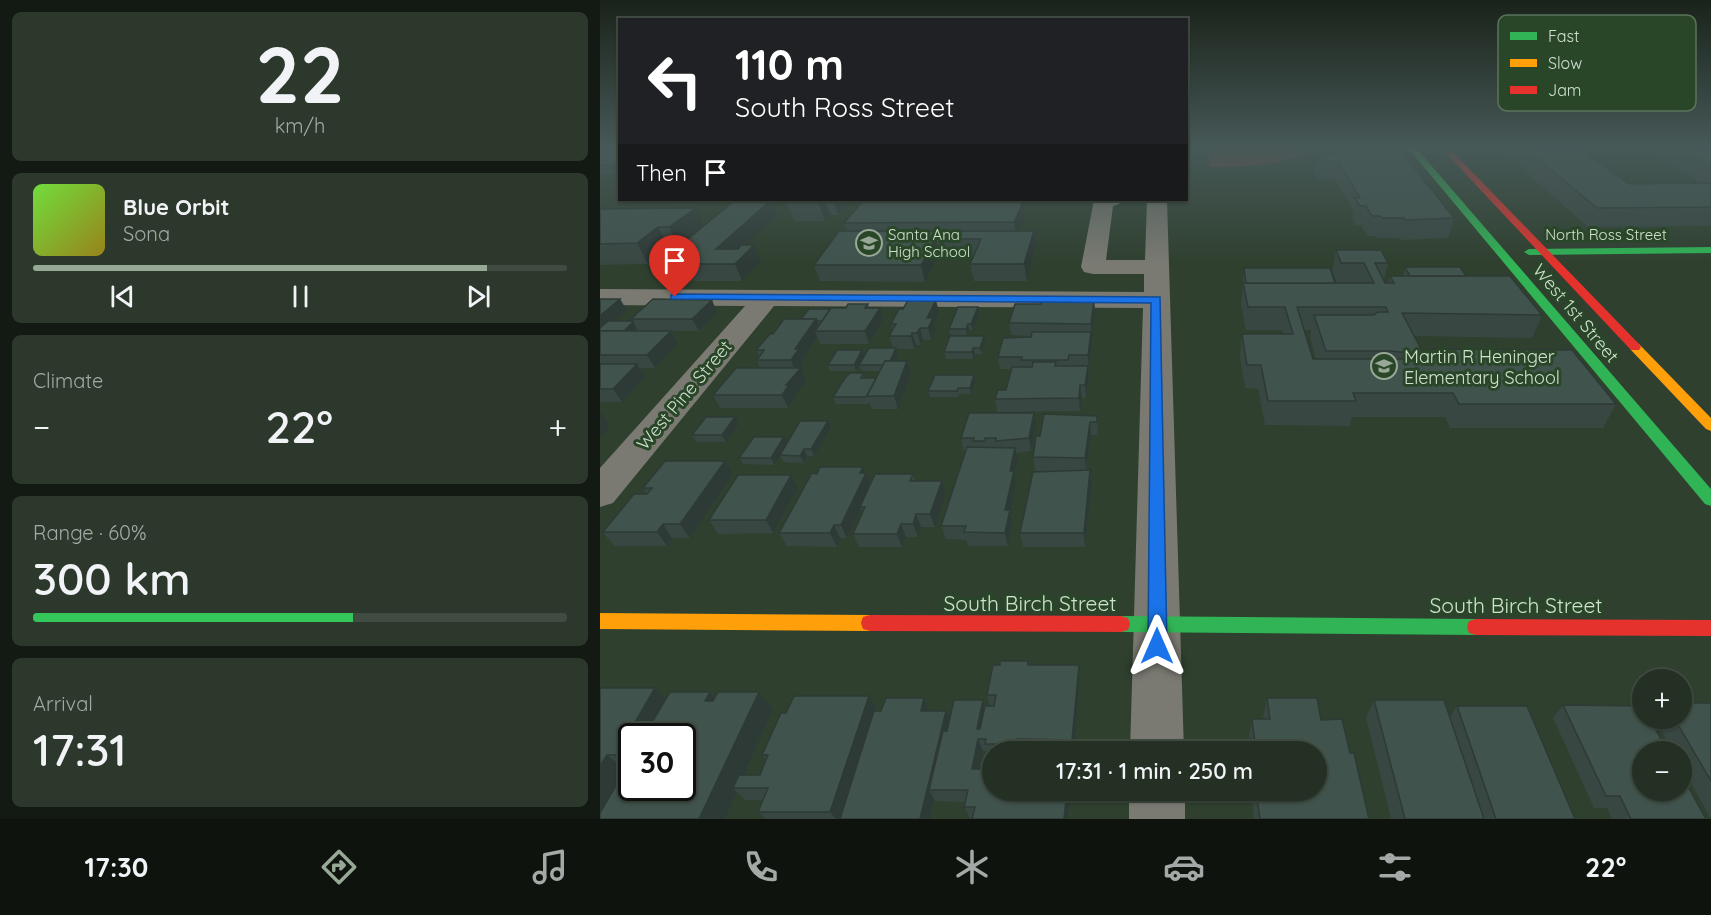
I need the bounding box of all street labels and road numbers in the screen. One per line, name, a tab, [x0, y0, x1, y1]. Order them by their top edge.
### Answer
street label: North Ross Street	[1545, 225, 1667, 244]
street label: West 1st Street	[1528, 259, 1624, 367]
street label: West Pine Street	[631, 336, 737, 454]
street label: South Birch Street	[944, 590, 1116, 616]
street label: South Birch Street	[1430, 592, 1602, 618]

